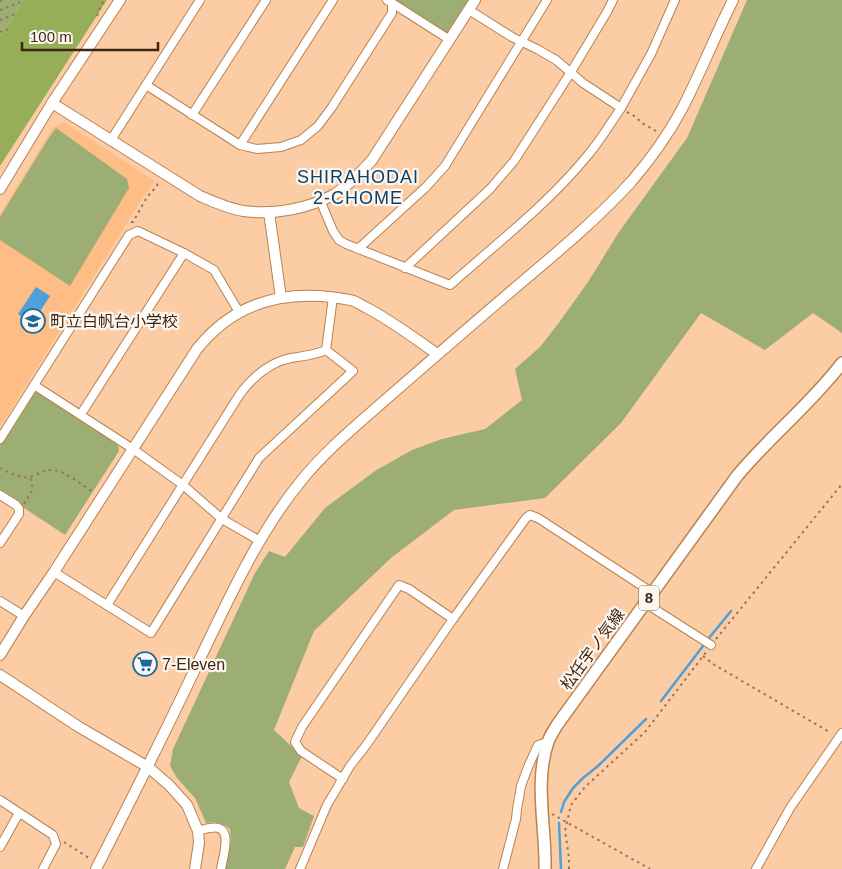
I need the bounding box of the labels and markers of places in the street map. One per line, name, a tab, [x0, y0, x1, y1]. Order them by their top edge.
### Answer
school or university icon: 町立白帆台小学校	[20, 308, 46, 334]
place label: 町立白帆台小学校	[50, 313, 178, 330]
supermarket icon: 7-Eleven	[132, 651, 158, 677]
place label: 7-Eleven	[162, 656, 225, 673]

